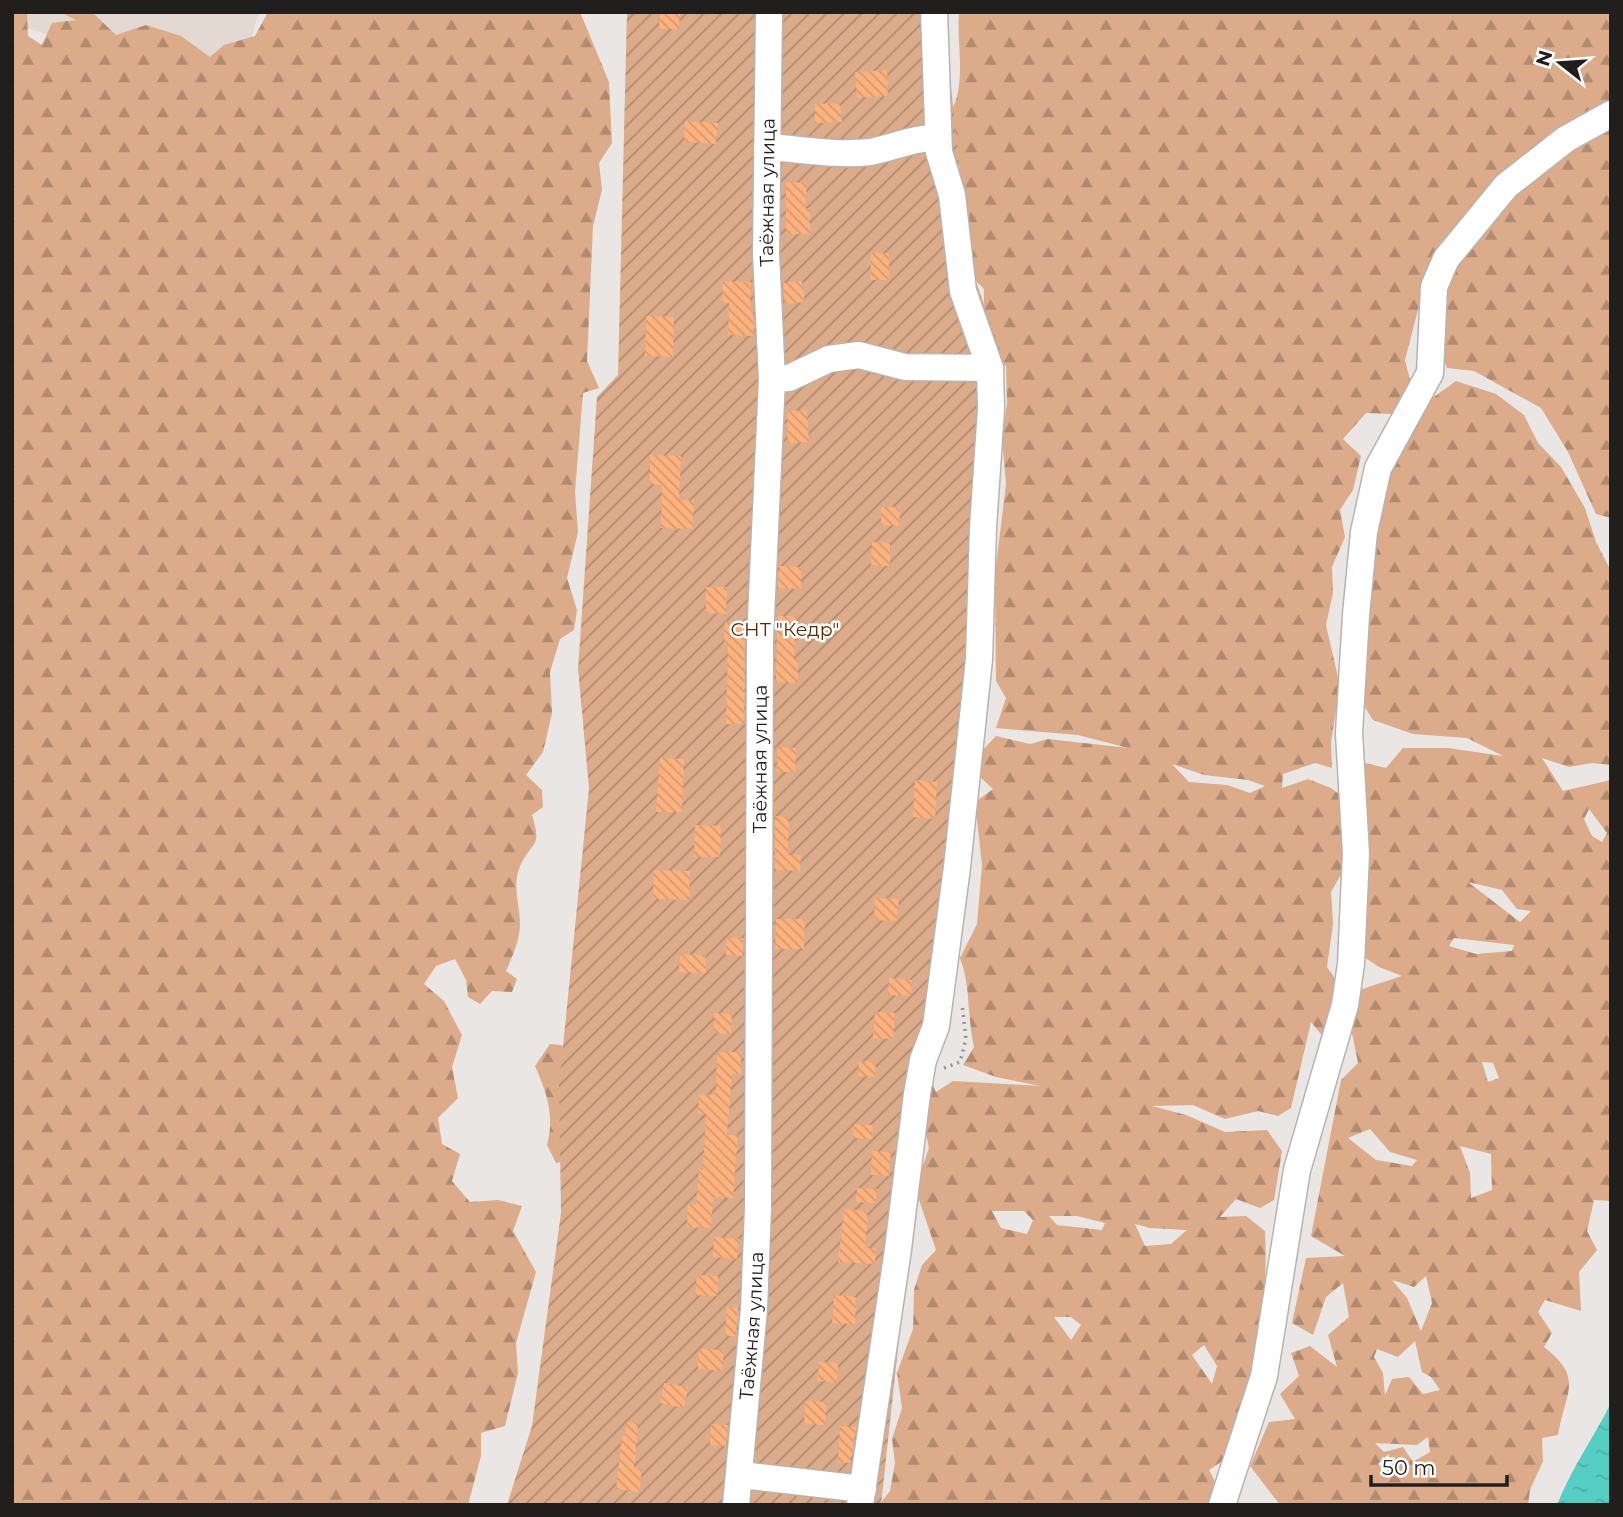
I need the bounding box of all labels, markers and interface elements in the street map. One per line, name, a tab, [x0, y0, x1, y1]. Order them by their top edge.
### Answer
north arrow	[1525, 28, 1595, 98]
text: N	[1531, 47, 1557, 69]
street label: Таёжная улица	[754, 118, 779, 267]
park label: СНТ "Кедр"	[731, 618, 839, 641]
street label: Таёжная улица	[748, 685, 771, 833]
street label: Таёжная улица	[734, 1251, 768, 1401]
scale bar	[1371, 1444, 1508, 1488]
text: 50 m	[1382, 1455, 1436, 1480]

